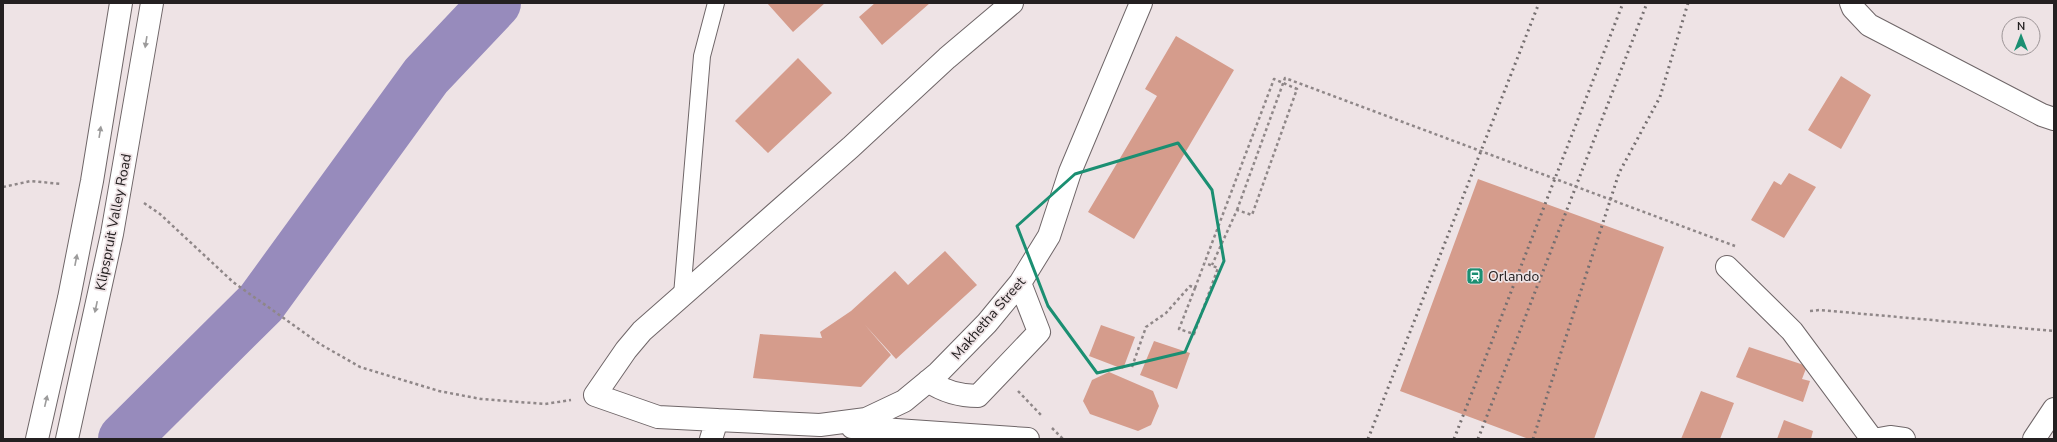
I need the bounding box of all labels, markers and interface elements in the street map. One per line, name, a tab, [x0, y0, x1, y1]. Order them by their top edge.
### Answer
north arrow	[2001, 16, 2041, 56]
text: N	[2017, 19, 2025, 34]
one-way arrow	[143, 35, 149, 48]
one-way arrow	[97, 126, 103, 139]
street label: Klipspruit Valley Road	[91, 152, 136, 292]
one-way arrow	[74, 254, 80, 266]
station icon: Orlando	[1465, 266, 1485, 286]
place label: Orlando	[1488, 267, 1539, 286]
street label: Makhetha Street	[947, 273, 1030, 364]
one-way arrow	[92, 301, 98, 313]
one-way arrow	[43, 395, 49, 407]

